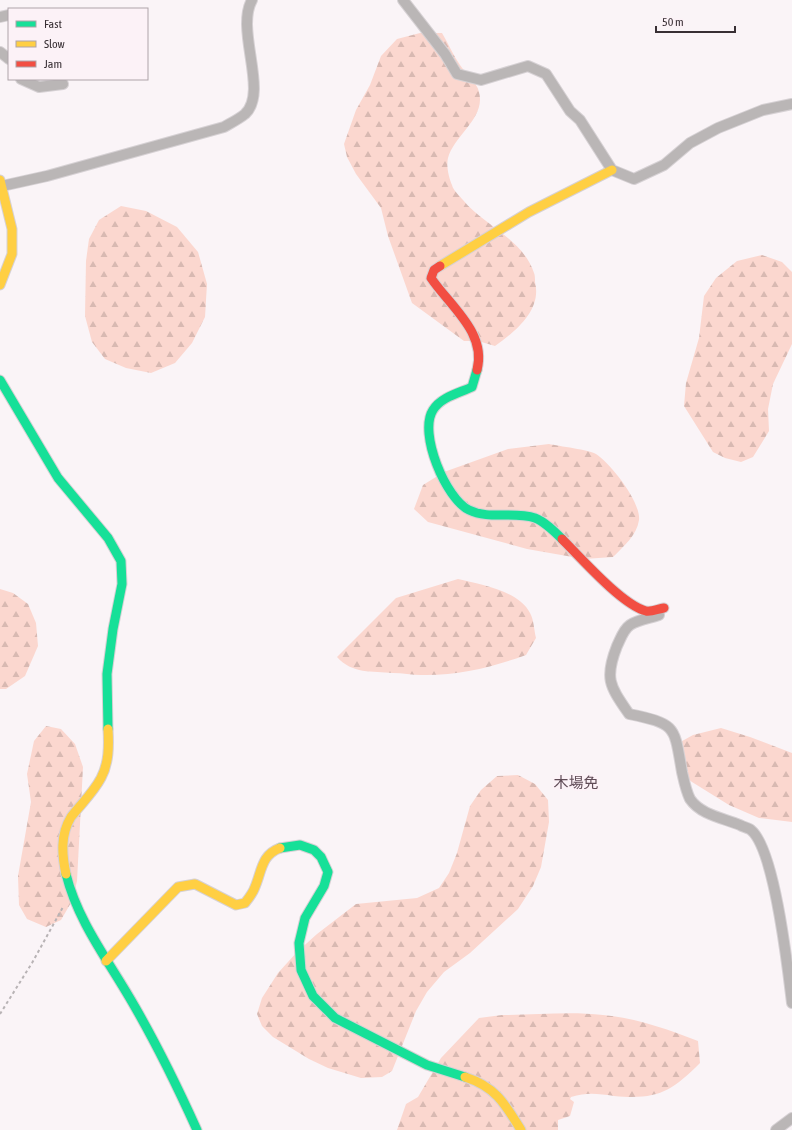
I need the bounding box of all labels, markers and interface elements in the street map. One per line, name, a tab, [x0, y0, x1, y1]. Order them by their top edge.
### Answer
legend	[8, 8, 148, 80]
scale bar	[656, 8, 735, 34]
text: 50 m	[662, 15, 684, 29]
text: Fast	[44, 17, 62, 31]
text: Slow	[44, 37, 65, 51]
text: Jam	[44, 57, 62, 71]
district label: 木場免	[553, 774, 599, 791]

